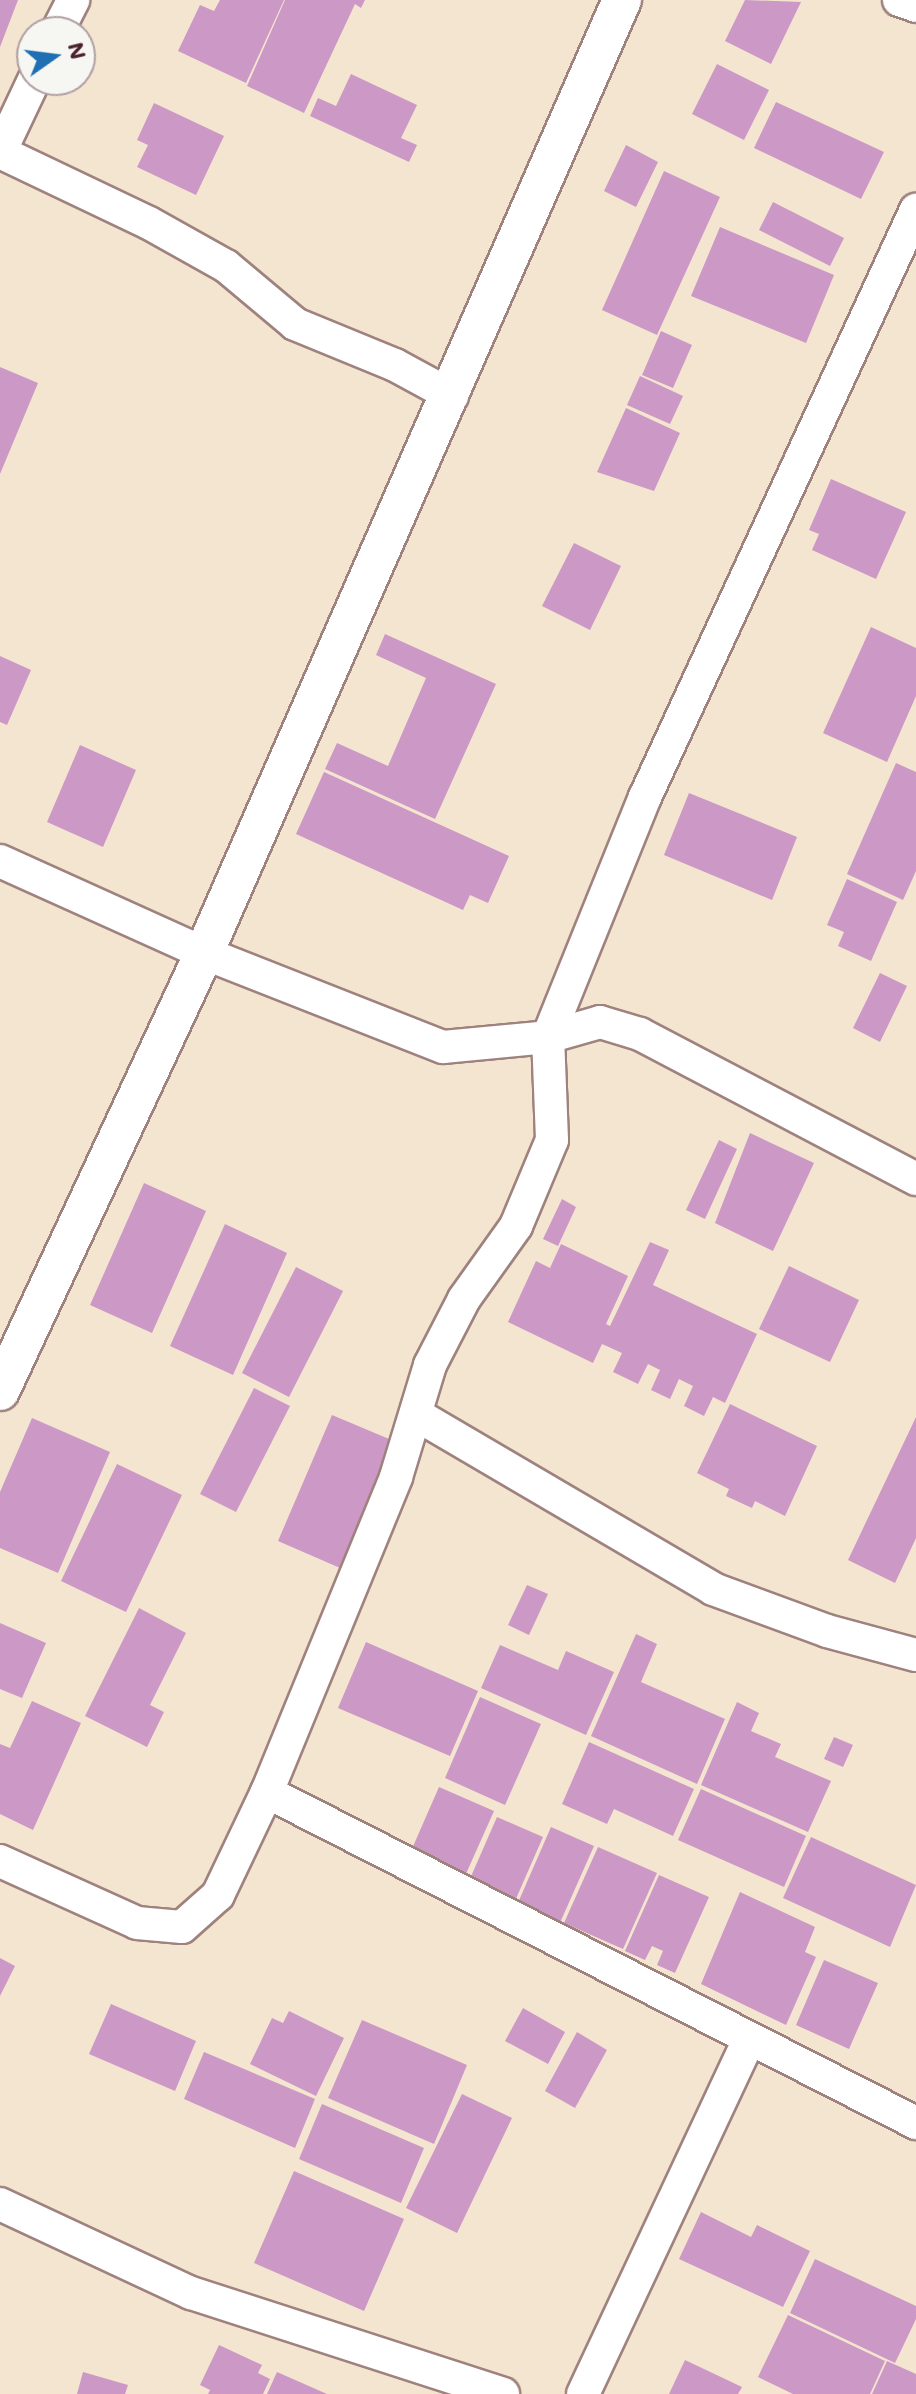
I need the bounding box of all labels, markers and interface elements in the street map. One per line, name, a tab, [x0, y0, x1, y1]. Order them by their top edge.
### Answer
north arrow	[16, 16, 96, 96]
text: N	[62, 39, 94, 62]

